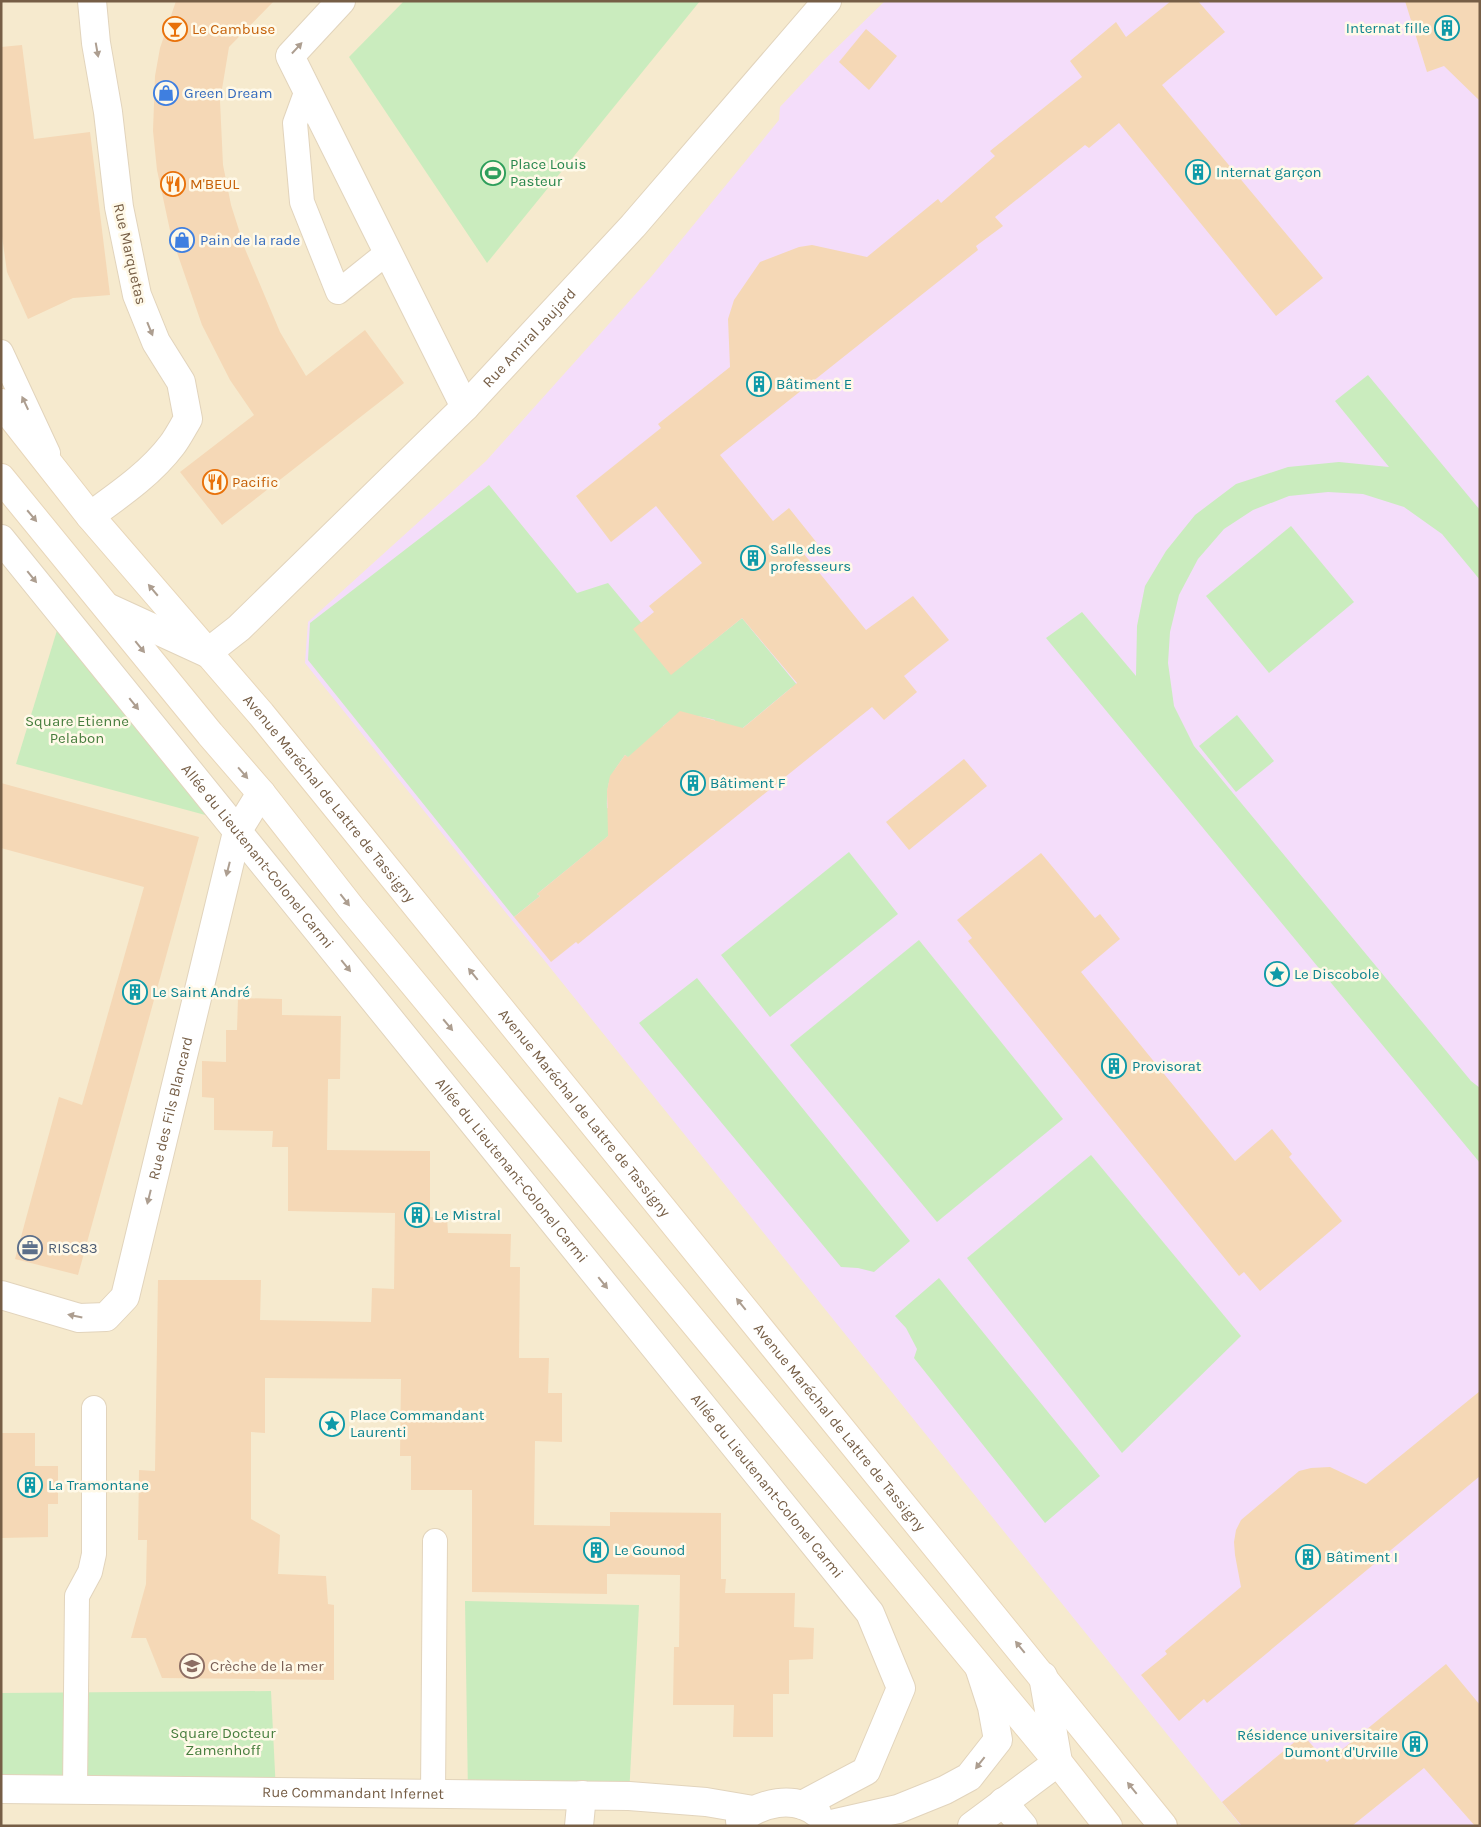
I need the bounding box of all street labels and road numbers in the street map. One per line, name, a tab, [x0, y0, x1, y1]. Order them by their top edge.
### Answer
street label: Rue Marquetas	[110, 202, 150, 306]
street label: Rue Amiral Jaujard	[479, 284, 580, 391]
street label: Avenue Maréchal de Lattre de Tassigny	[239, 691, 419, 906]
street label: Allée du Lieutenant-Colonel Carmi	[178, 760, 338, 952]
street label: Avenue Maréchal de Lattre de Tassigny	[495, 1005, 674, 1221]
street label: Rue des Fils Blancard	[145, 1035, 196, 1182]
street label: Allée du Lieutenant-Colonel Carmi	[432, 1074, 592, 1266]
street label: Avenue Maréchal de Lattre de Tassigny	[750, 1320, 929, 1535]
street label: Allée du Lieutenant-Colonel Carmi	[687, 1390, 847, 1582]
street label: Rue Commandant Infernet	[262, 1783, 444, 1803]

